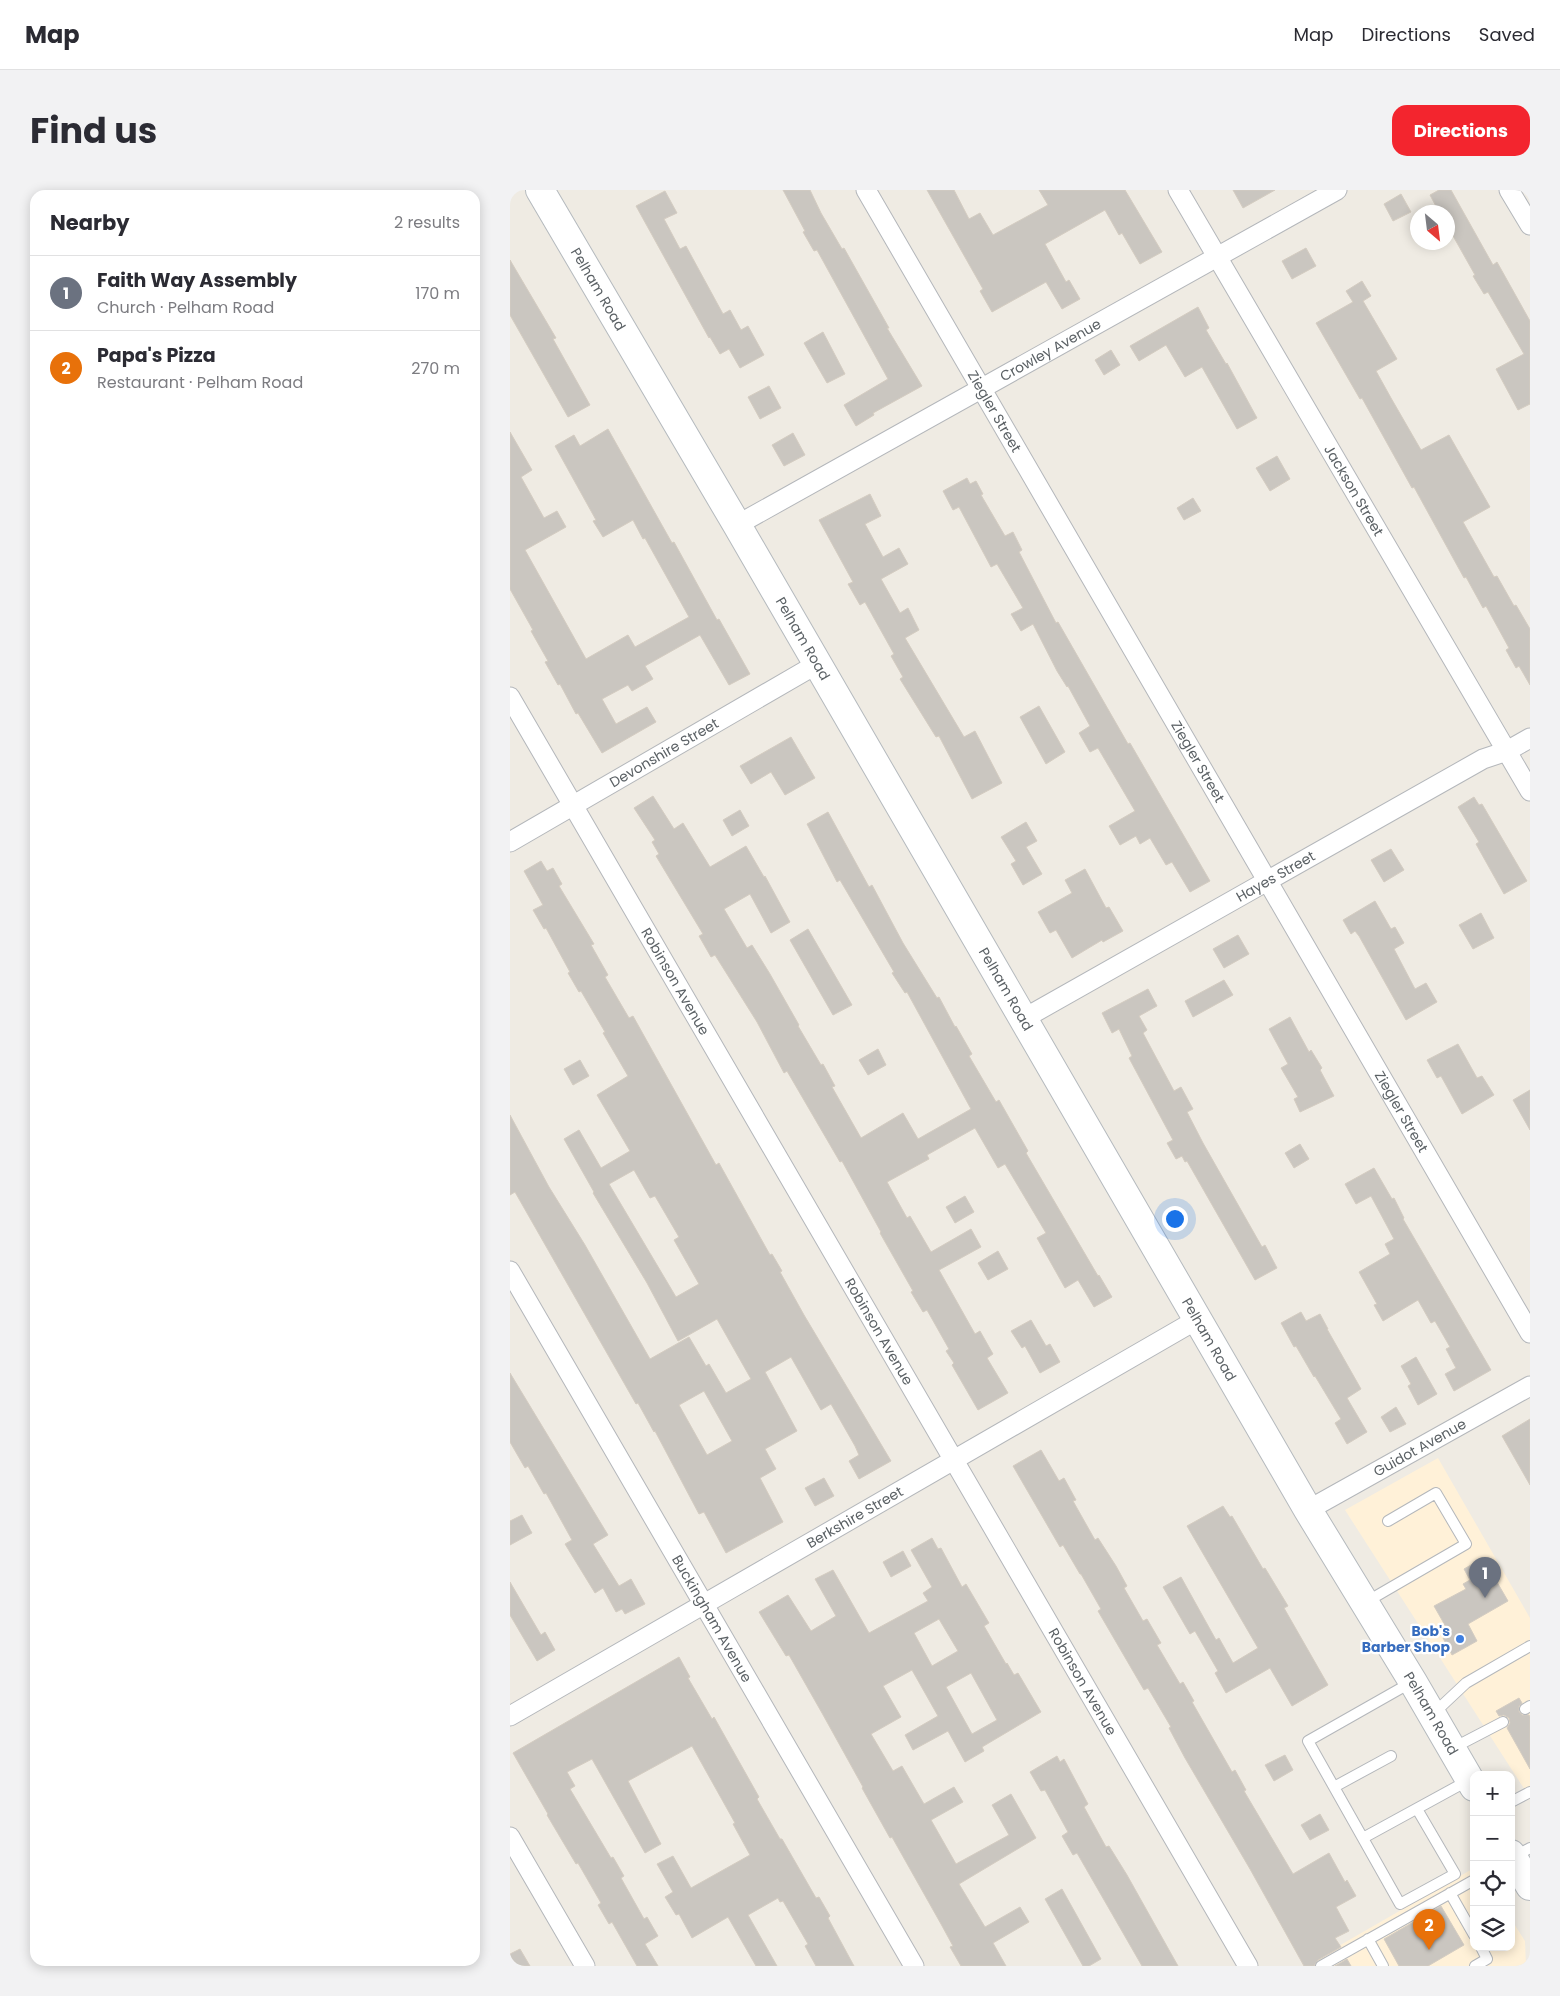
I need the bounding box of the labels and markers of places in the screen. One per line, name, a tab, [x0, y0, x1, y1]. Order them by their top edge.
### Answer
pin: 1	[1469, 1557, 1501, 1598]
place label: Bob's Barber Shop	[1362, 1621, 1450, 1657]
marker: Bob's Barber Shop	[1454, 1633, 1466, 1645]
pin: 2	[1413, 1909, 1445, 1950]

